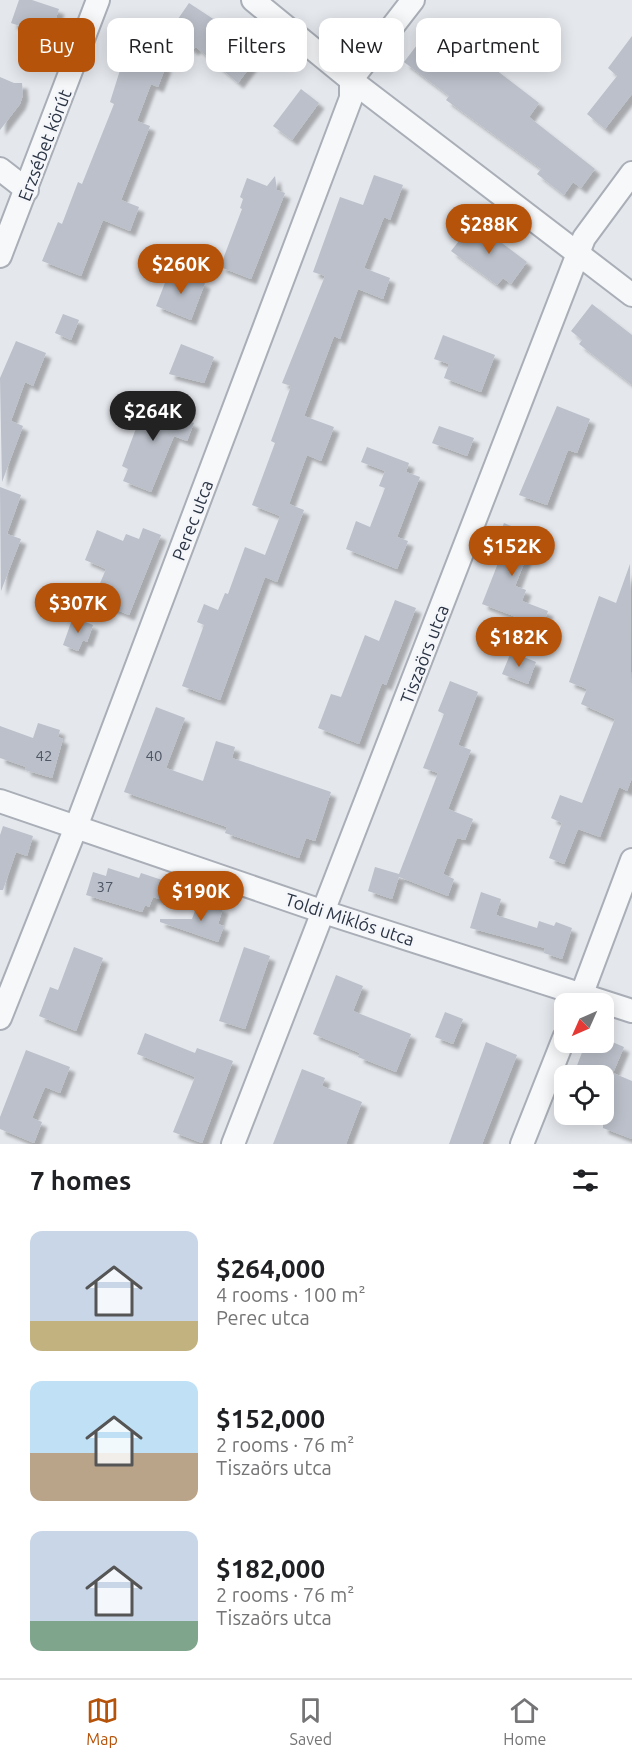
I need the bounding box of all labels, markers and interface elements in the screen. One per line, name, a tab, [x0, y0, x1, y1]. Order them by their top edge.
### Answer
chip: Buy	[18, 18, 95, 72]
chip: Rent	[107, 18, 194, 72]
chip: Filters	[206, 18, 307, 72]
chip: New	[319, 18, 404, 72]
chip: Apartment	[416, 18, 561, 72]
street label: Erzsébet körút	[14, 86, 74, 204]
pin: $288K	[447, 204, 531, 255]
text: $288K	[460, 212, 518, 235]
pin: $260K	[139, 244, 223, 295]
text: $260K	[152, 252, 210, 275]
pin: $264K	[111, 391, 195, 442]
text: $264K	[124, 399, 182, 422]
street label: Perec utca	[168, 477, 216, 563]
pin: $152K	[470, 526, 554, 577]
text: $152K	[483, 534, 541, 557]
pin: $307K	[36, 583, 120, 634]
text: $307K	[49, 591, 107, 614]
street label: Tiszaörs utca	[396, 602, 452, 706]
pin: $182K	[477, 617, 561, 668]
text: $182K	[490, 625, 548, 648]
house number: 42	[36, 747, 52, 764]
house number: 40	[146, 747, 162, 764]
pin: $190K	[159, 871, 243, 922]
house number: 37	[97, 878, 113, 895]
text: $190K	[172, 879, 230, 902]
street label: Toldi Miklós utca	[283, 889, 417, 949]
north arrow	[554, 993, 614, 1053]
map controls	[554, 993, 614, 1125]
button: locate	[554, 1065, 614, 1125]
icon: filters	[569, 1164, 602, 1197]
text: 7 homes	[30, 1166, 131, 1195]
text: $264,000	[216, 1254, 325, 1283]
icon: home	[78, 1255, 150, 1327]
text: 4 rooms · 100 m²	[216, 1283, 366, 1306]
text: Perec utca	[216, 1306, 310, 1329]
text: $152,000	[216, 1404, 325, 1433]
icon: home	[78, 1405, 150, 1477]
text: 2 rooms · 76 m²	[216, 1433, 354, 1456]
text: Tiszaörs utca	[216, 1456, 332, 1479]
text: $182,000	[216, 1554, 325, 1583]
icon: home	[78, 1555, 150, 1627]
text: 2 rooms · 76 m²	[216, 1583, 354, 1606]
text: Tiszaörs utca	[216, 1606, 332, 1629]
tab: Map	[86, 1694, 119, 1748]
tab: Saved	[290, 1694, 332, 1748]
tab: Home	[503, 1694, 546, 1748]

